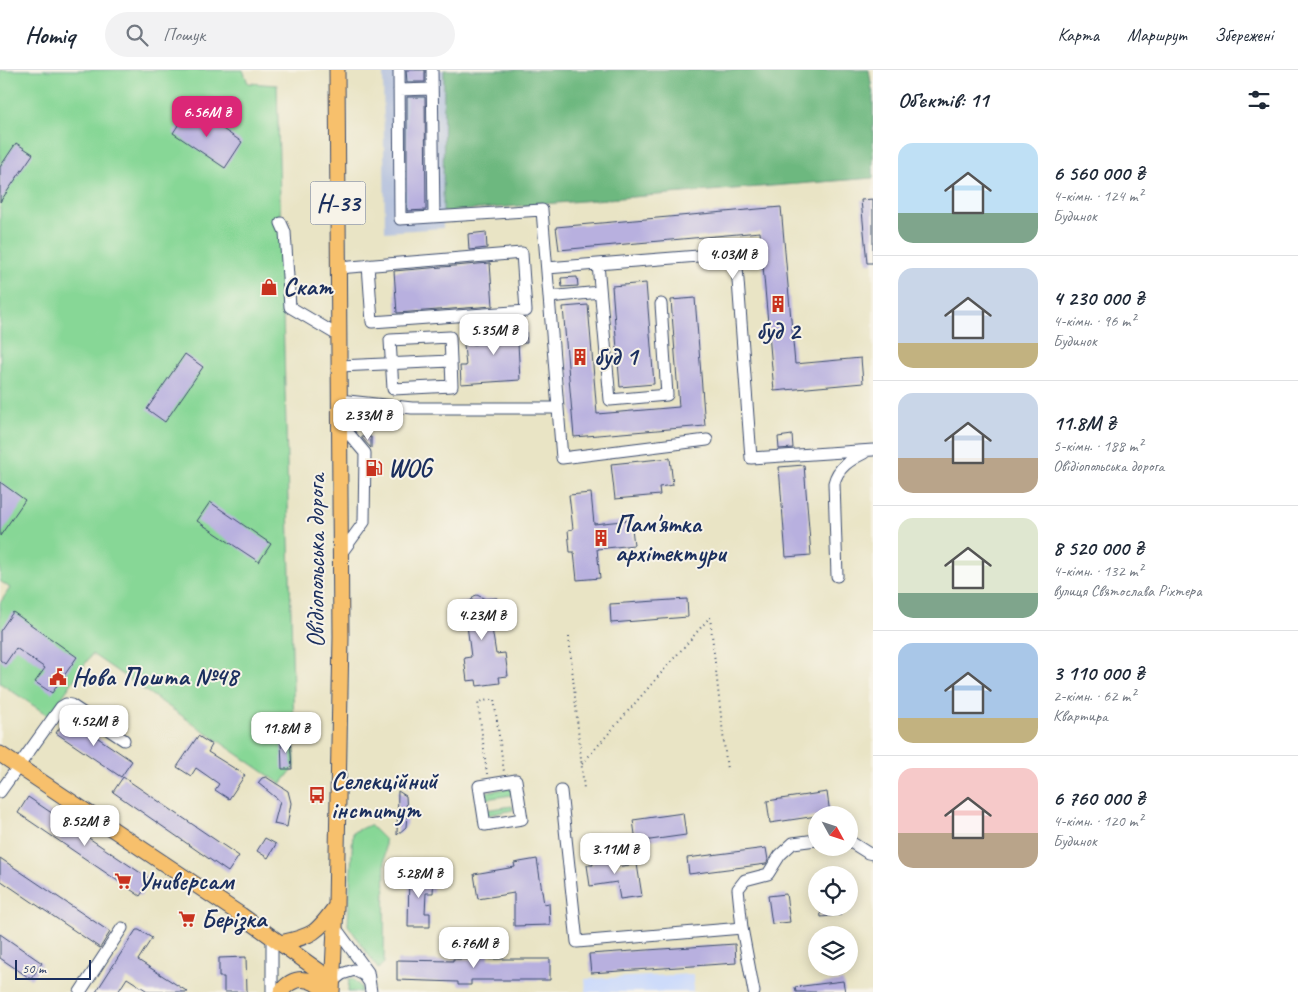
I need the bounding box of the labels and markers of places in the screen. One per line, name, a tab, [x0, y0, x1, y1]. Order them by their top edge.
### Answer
pin: 6.56M ₴	[161, 96, 253, 138]
pin: 4.03M ₴	[687, 238, 779, 280]
place label: Скат	[283, 271, 334, 303]
shop icon: Скат	[259, 277, 279, 297]
building icon: буд 2	[768, 294, 788, 314]
pin: 5.35M ₴	[448, 314, 540, 356]
place label: буд 2	[756, 315, 802, 347]
place label: буд 1	[594, 341, 640, 373]
building icon: буд 1	[570, 347, 590, 367]
pin: 2.33M ₴	[322, 398, 414, 441]
place label: WOG	[388, 452, 435, 484]
fuel station icon: WOG	[364, 458, 384, 478]
place label: Пам'ятка архітектури	[615, 508, 728, 569]
building icon: Пам'ятка архітектури	[591, 528, 611, 548]
pin: 4.23M ₴	[436, 598, 528, 641]
place label: Нова Пошта №48	[72, 661, 241, 693]
public building icon: Нова Пошта №48	[48, 667, 68, 687]
pin: 4.52M ₴	[48, 704, 140, 747]
pin: 11.8M ₴	[240, 712, 332, 754]
place label: Селекційний інститут	[331, 765, 440, 826]
bus stop icon: Селекційний інститут	[307, 785, 327, 805]
pin: 8.52M ₴	[39, 804, 131, 847]
pin: 3.11M ₴	[569, 832, 661, 875]
pin: 5.28M ₴	[373, 856, 465, 899]
place label: Универсам	[137, 865, 236, 897]
supermarket icon: Универсам	[113, 871, 133, 891]
place label: Берізка	[201, 903, 268, 935]
supermarket icon: Берізка	[177, 909, 197, 929]
pin: 6.76M ₴	[428, 926, 520, 969]

